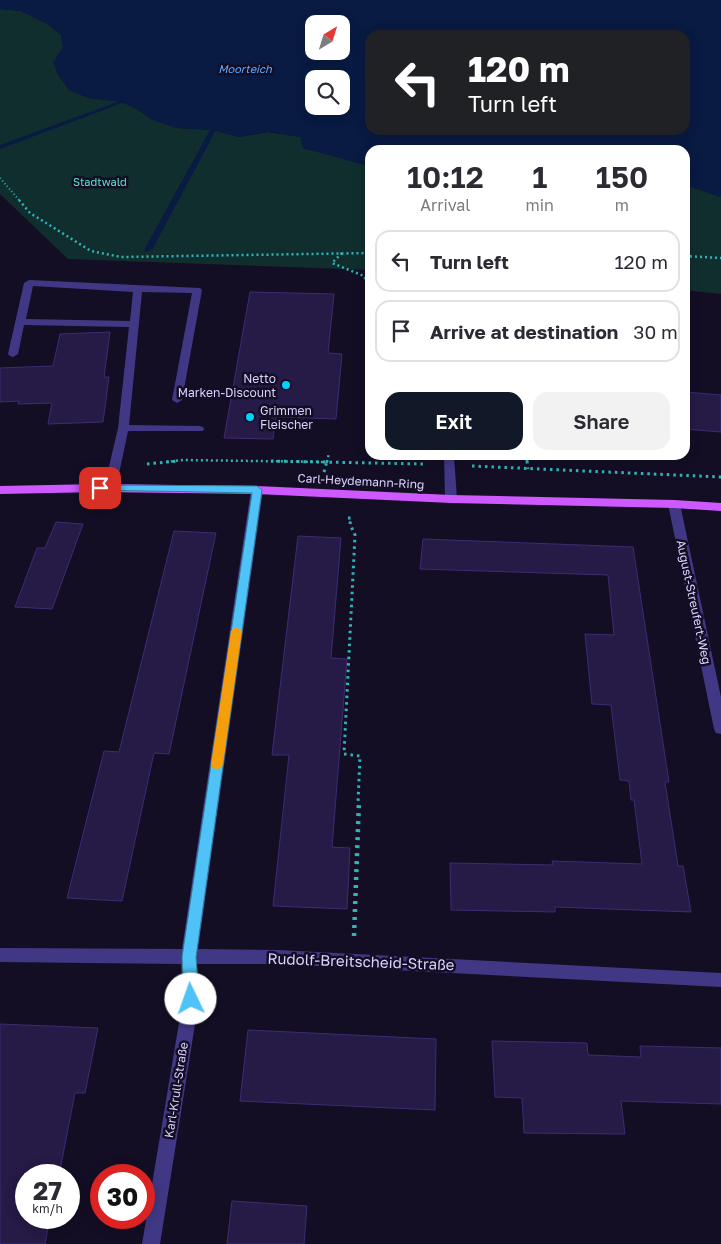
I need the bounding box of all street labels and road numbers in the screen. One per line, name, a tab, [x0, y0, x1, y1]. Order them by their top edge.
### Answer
street label: Carl-Heydemann-Ring	[297, 470, 425, 492]
street label: August-Streufert-Weg	[673, 538, 715, 666]
street label: Rudolf-Breitscheid-Straße	[267, 949, 455, 973]
street label: Karl-Krull-Straße	[161, 1041, 191, 1139]

